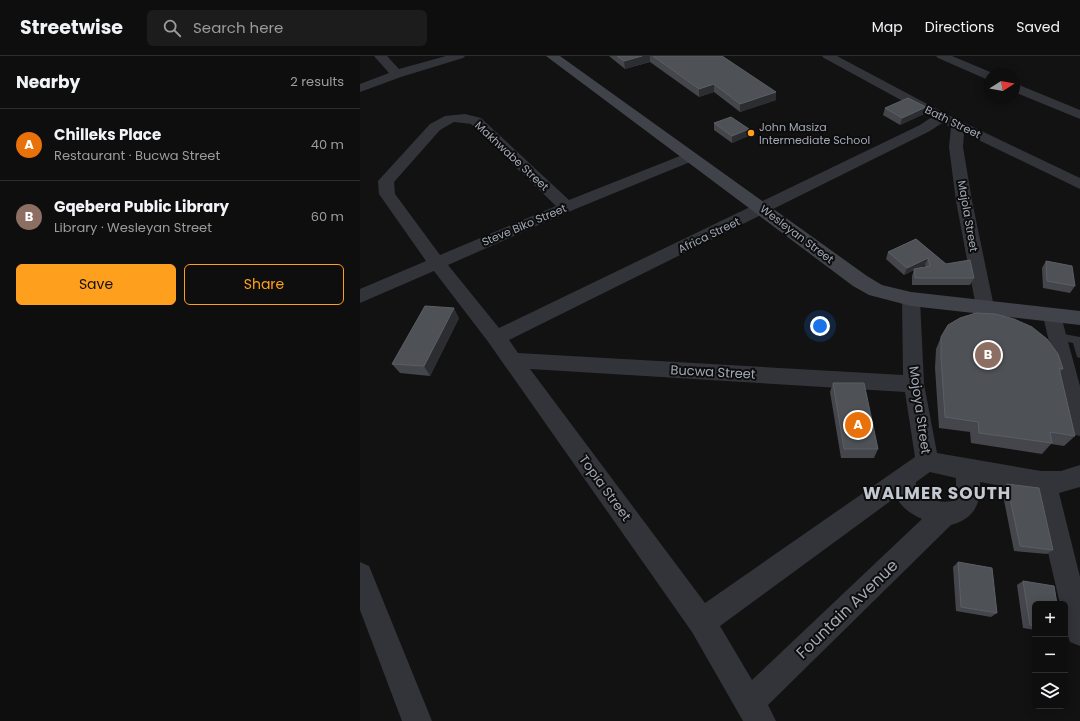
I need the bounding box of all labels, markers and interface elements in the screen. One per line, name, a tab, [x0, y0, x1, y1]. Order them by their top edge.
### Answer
search box	[147, 10, 427, 46]
text: Streetwise	[20, 14, 123, 41]
icon: search	[161, 17, 183, 39]
text: Search here	[193, 17, 283, 38]
text: Map	[872, 17, 903, 37]
text: Directions	[925, 17, 994, 37]
text: Saved	[1016, 17, 1060, 37]
north arrow	[984, 68, 1020, 104]
text: Nearby	[16, 70, 80, 94]
text: 2 results	[290, 72, 344, 91]
street label: Bath Street	[922, 102, 984, 142]
street label: Makhwabe Street	[472, 118, 552, 194]
place label: John Masiza Intermediate School	[759, 119, 870, 148]
text: Chilleks Place	[54, 124, 161, 145]
marker: John Masiza Intermediate School	[746, 128, 756, 138]
text: A	[24, 135, 34, 154]
text: 40 m	[311, 135, 344, 154]
text: Restaurant · Bucwa Street	[54, 146, 220, 165]
street label: Majola Street	[954, 179, 982, 253]
text: Gqebera Public Library	[54, 196, 229, 217]
street label: Steve Biko Street	[479, 200, 569, 250]
street label: Wesleyan Street	[757, 201, 837, 267]
text: B	[25, 207, 33, 226]
text: 60 m	[311, 207, 344, 226]
street label: Africa Street	[675, 213, 743, 257]
text: Library · Wesleyan Street	[54, 218, 212, 237]
button: Save	[16, 264, 176, 305]
button: Share	[184, 264, 344, 305]
your location	[810, 316, 830, 336]
pin: B	[975, 340, 1001, 370]
street label: Bucwa Street	[670, 360, 756, 384]
street label: Mojoya Street	[904, 365, 936, 456]
pin: A	[845, 410, 871, 440]
street label: Topia Street	[574, 451, 636, 525]
district label: WALMER SOUTH	[863, 481, 1011, 505]
street label: Fountain Avenue	[791, 554, 903, 664]
map controls	[1032, 601, 1068, 709]
button: +	[1032, 601, 1068, 637]
button: −	[1032, 637, 1068, 673]
button: layers	[1032, 673, 1068, 709]

